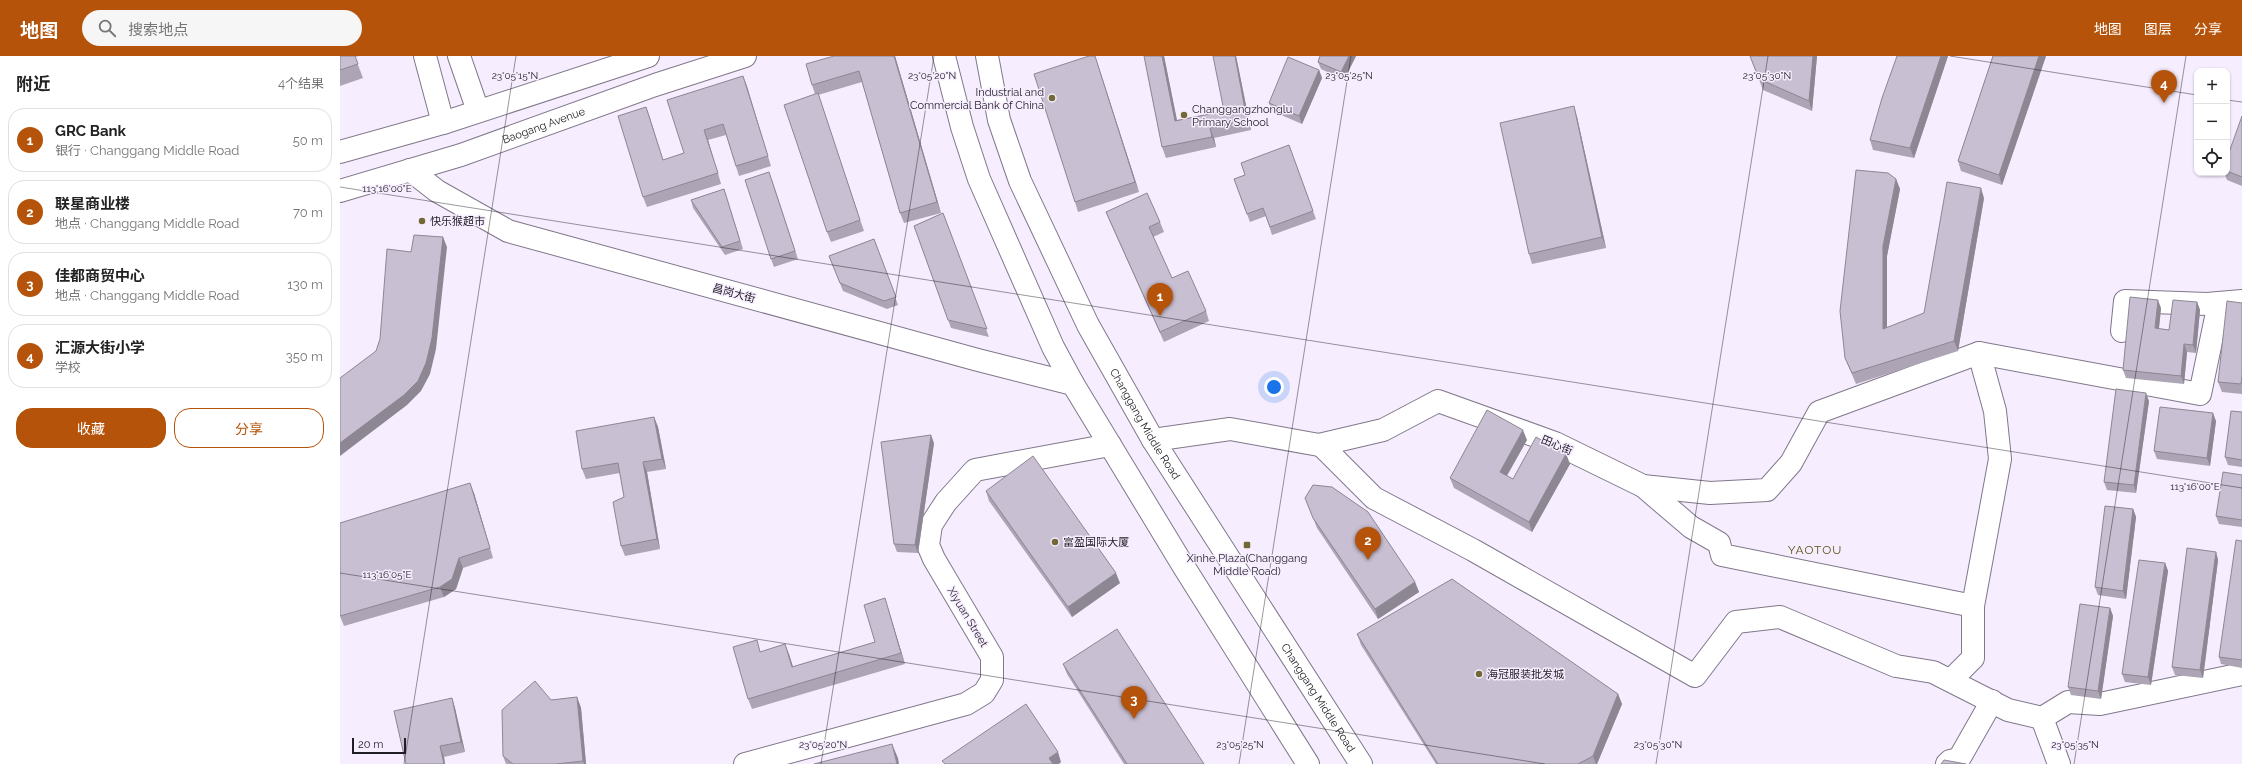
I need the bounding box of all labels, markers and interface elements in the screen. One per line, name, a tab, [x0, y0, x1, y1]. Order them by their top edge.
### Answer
search box	[82, 10, 362, 46]
icon: search	[96, 17, 118, 39]
text: 地图	[20, 19, 58, 41]
text: 搜索地点	[128, 21, 188, 39]
text: 地图	[2094, 21, 2122, 37]
text: 图层	[2144, 21, 2172, 37]
text: 分享	[2194, 21, 2222, 37]
map controls	[2194, 68, 2230, 176]
button: +	[2194, 68, 2230, 104]
text: 23°05'15"N	[492, 70, 538, 81]
text: 23°05'20"N	[908, 70, 956, 81]
text: 23°05'25"N	[1325, 70, 1373, 81]
text: 23°05'30"N	[1743, 70, 1791, 81]
pin: 4	[2151, 70, 2177, 103]
text: 附近	[16, 74, 50, 94]
text: 4个结果	[278, 76, 324, 91]
place label: Industrial and Commercial Bank of China	[910, 86, 1044, 112]
marker: Industrial and Commercial Bank of China	[1047, 93, 1057, 103]
place label: Changgangzhonglu Primary School	[1192, 103, 1292, 129]
button: −	[2194, 104, 2230, 140]
street label: Baogang Avenue	[501, 105, 587, 147]
marker: Changgangzhonglu Primary School	[1179, 110, 1189, 120]
text: GRC Bank	[55, 122, 126, 140]
text: 1	[27, 133, 33, 148]
text: 50 m	[293, 133, 323, 148]
button: locate	[2194, 140, 2230, 176]
text: 银行 · Changgang Middle Road	[55, 143, 239, 158]
text: 113°16'00"E	[362, 183, 412, 194]
text: 联星商业楼	[55, 195, 130, 213]
text: 2	[26, 205, 34, 220]
text: 70 m	[293, 205, 323, 220]
place label: 快乐猴超市	[430, 215, 485, 228]
text: 地点 · Changgang Middle Road	[55, 216, 239, 231]
marker: 快乐猴超市	[417, 216, 427, 226]
text: 佳都商贸中心	[55, 267, 145, 285]
text: 3	[26, 277, 34, 292]
text: 130 m	[287, 277, 323, 292]
street label: 昌岗大街	[711, 282, 757, 305]
pin: 1	[1147, 283, 1173, 316]
text: 地点 · Changgang Middle Road	[55, 288, 239, 303]
text: 汇源大街小学	[55, 339, 145, 357]
text: 4	[26, 349, 34, 364]
text: 350 m	[286, 349, 323, 364]
text: 学校	[55, 360, 81, 375]
street label: Changgang Middle Road	[1107, 366, 1183, 482]
your location	[1264, 377, 1284, 397]
button: 收藏	[16, 408, 166, 448]
button: 分享	[174, 408, 324, 448]
street label: 田心街	[1539, 433, 1575, 458]
text: 113°16'00"E	[2170, 481, 2220, 492]
pin: 2	[1355, 527, 1381, 560]
place label: 富盈国际大厦	[1063, 536, 1129, 549]
marker: 富盈国际大厦	[1050, 537, 1060, 547]
marker: Xinhe Plaza(Changgang Middle Road)	[1242, 540, 1252, 550]
district label: YAOTOU	[1788, 543, 1842, 557]
place label: Xinhe Plaza(Changgang Middle Road)	[1187, 552, 1307, 578]
text: 113°16'05"E	[362, 569, 412, 580]
street label: Xiyuan Street	[945, 585, 991, 650]
street label: Changgang Middle Road	[1278, 641, 1358, 755]
place label: 海冠服装批发城	[1487, 668, 1564, 681]
marker: 海冠服装批发城	[1474, 669, 1484, 679]
pin: 3	[1121, 686, 1147, 719]
scale bar	[352, 736, 406, 755]
text: 20 m	[358, 738, 383, 751]
text: 23°05'20"N	[799, 739, 847, 750]
text: 23°05'25"N	[1216, 739, 1264, 750]
text: 23°05'30"N	[1634, 739, 1682, 750]
text: 23°05'35"N	[2051, 739, 2099, 750]

